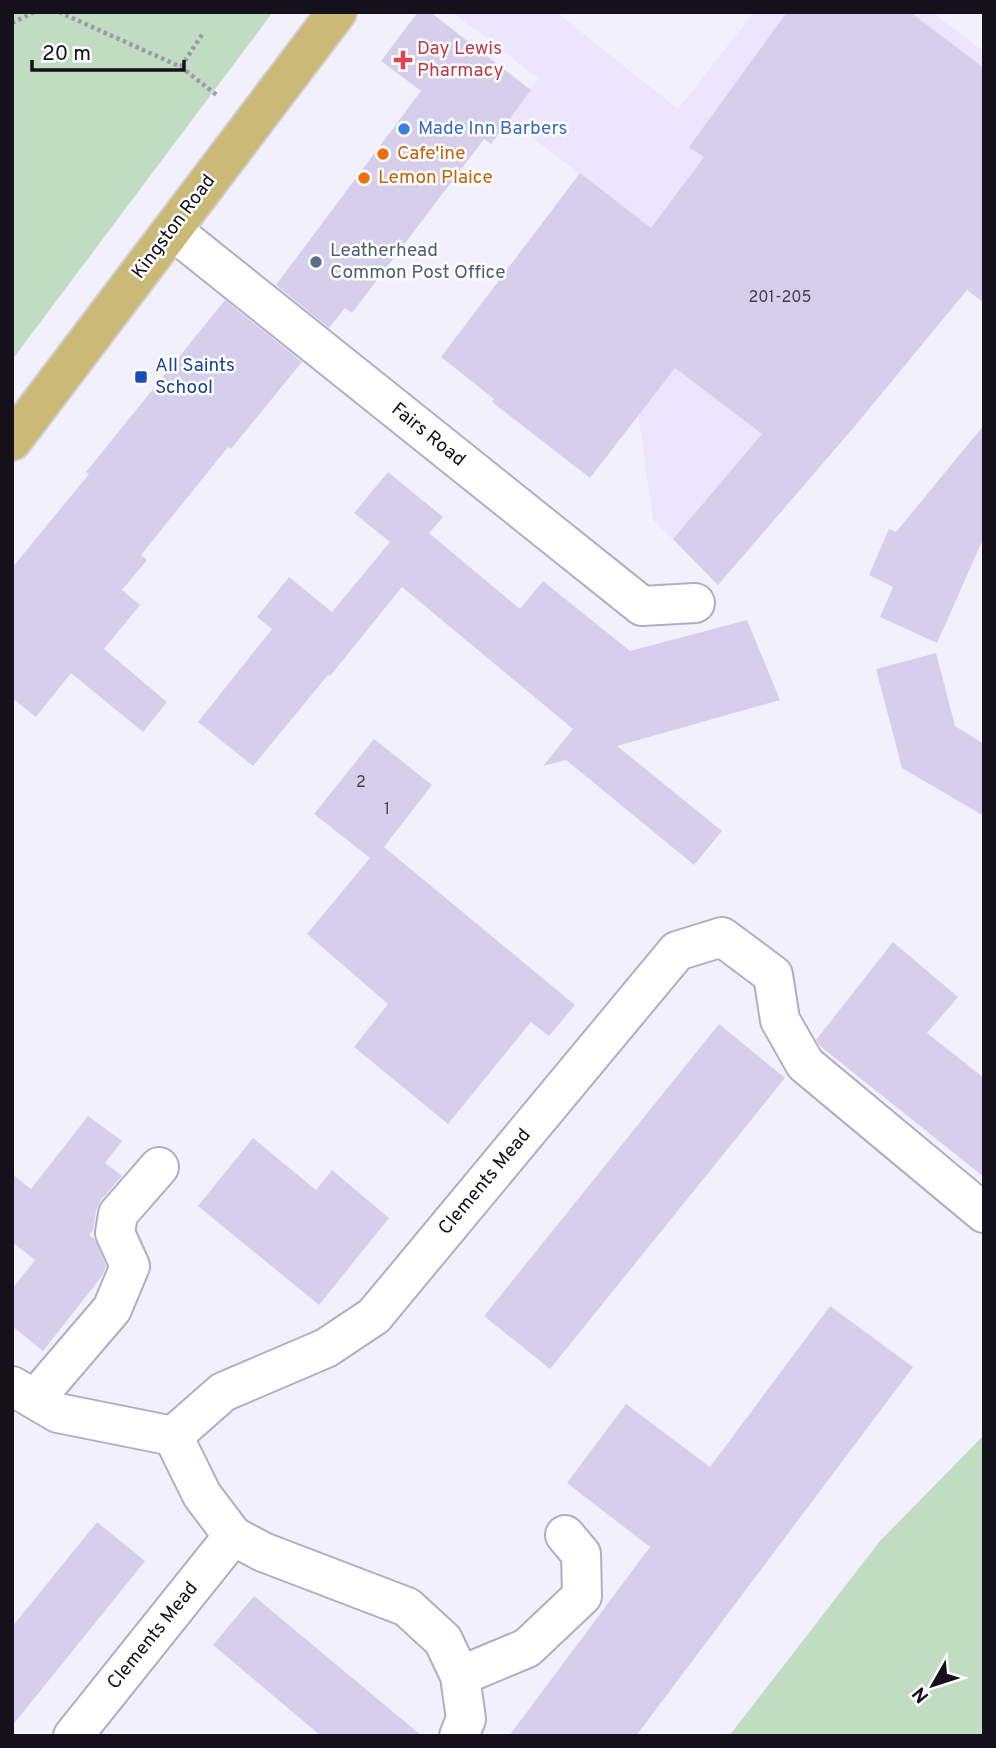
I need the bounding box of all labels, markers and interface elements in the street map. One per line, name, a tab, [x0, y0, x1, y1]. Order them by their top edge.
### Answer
scale bar	[32, 28, 184, 72]
place label: Day Lewis Pharmacy	[417, 37, 503, 83]
text: 20 m	[42, 41, 91, 68]
marker: Day Lewis Pharmacy	[395, 52, 411, 68]
place label: Made Inn Barbers	[418, 117, 568, 141]
marker: Made Inn Barbers	[396, 121, 412, 137]
place label: Cafe'ine	[397, 142, 465, 166]
marker: Cafe'ine	[375, 146, 391, 162]
place label: Lemon Plaice	[378, 166, 493, 190]
street label: Kingston Road	[127, 170, 221, 284]
marker: Lemon Plaice	[356, 170, 372, 186]
place label: Leatherhead Common Post Office	[330, 239, 505, 285]
marker: Leatherhead Common Post Office	[308, 254, 324, 270]
house number: 201-205	[748, 288, 812, 308]
place label: All Saints School	[155, 354, 235, 400]
marker: All Saints School	[133, 369, 149, 385]
street label: Fairs Road	[386, 398, 470, 472]
house number: 2	[356, 773, 366, 793]
house number: 1	[384, 800, 390, 820]
street label: Clements Mead	[433, 1124, 537, 1240]
street label: Clements Mead	[102, 1577, 204, 1695]
north arrow	[898, 1650, 968, 1720]
text: N	[908, 1682, 935, 1707]

